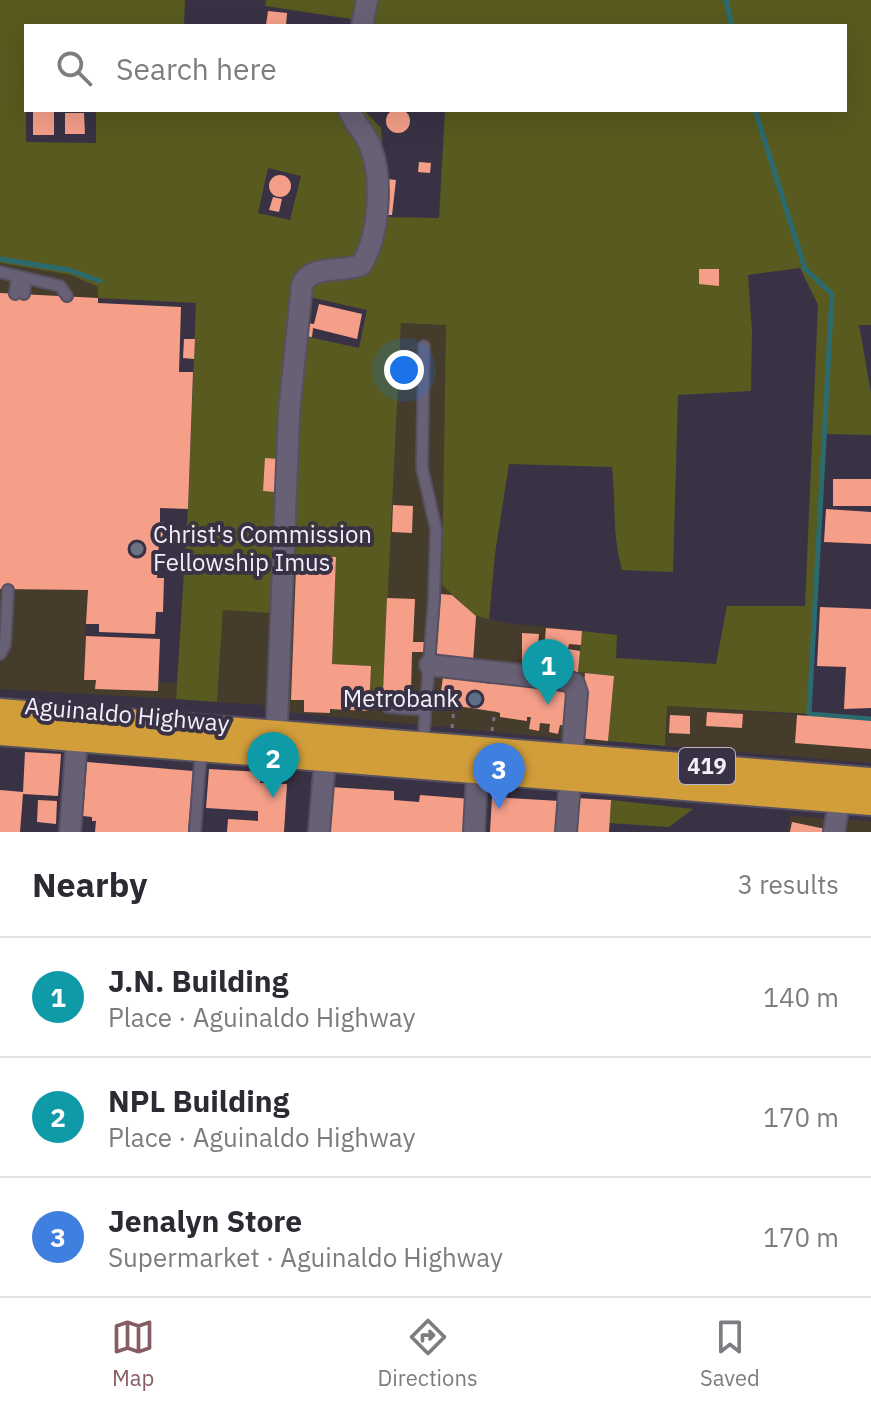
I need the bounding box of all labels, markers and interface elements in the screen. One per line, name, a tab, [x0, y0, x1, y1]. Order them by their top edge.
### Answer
search box	[24, 24, 847, 112]
icon: search	[52, 46, 96, 90]
text: Search here	[116, 49, 277, 88]
your location	[384, 350, 424, 390]
place label: Christ's Commission Fellowship Imus	[153, 518, 372, 578]
marker: Christ's Commission Fellowship Imus	[128, 540, 146, 558]
pin: 1	[522, 639, 574, 705]
place label: Metrobank	[343, 682, 459, 714]
street label: Aguinaldo Highway	[23, 689, 231, 739]
marker: Metrobank	[466, 690, 484, 708]
pin: 2	[247, 732, 299, 798]
pin: 3	[473, 743, 525, 809]
road number: 419	[679, 748, 735, 784]
text: Nearby	[32, 862, 147, 906]
text: 3 results	[737, 867, 839, 901]
text: J.N. Building	[108, 961, 288, 1000]
text: 1	[50, 980, 66, 1014]
text: 140 m	[763, 980, 839, 1014]
text: Place · Aguinaldo Highway	[108, 1000, 415, 1034]
text: NPL Building	[108, 1081, 289, 1120]
text: 2	[50, 1100, 66, 1134]
text: 170 m	[763, 1100, 839, 1134]
text: Place · Aguinaldo Highway	[108, 1120, 415, 1154]
text: Jenalyn Store	[108, 1201, 302, 1240]
text: 3	[50, 1220, 66, 1254]
text: 170 m	[763, 1220, 839, 1254]
text: Supermarket · Aguinaldo Highway	[108, 1240, 503, 1274]
tab: Map	[111, 1315, 155, 1392]
tab: Directions	[378, 1315, 478, 1392]
tab: Saved	[700, 1315, 760, 1392]

